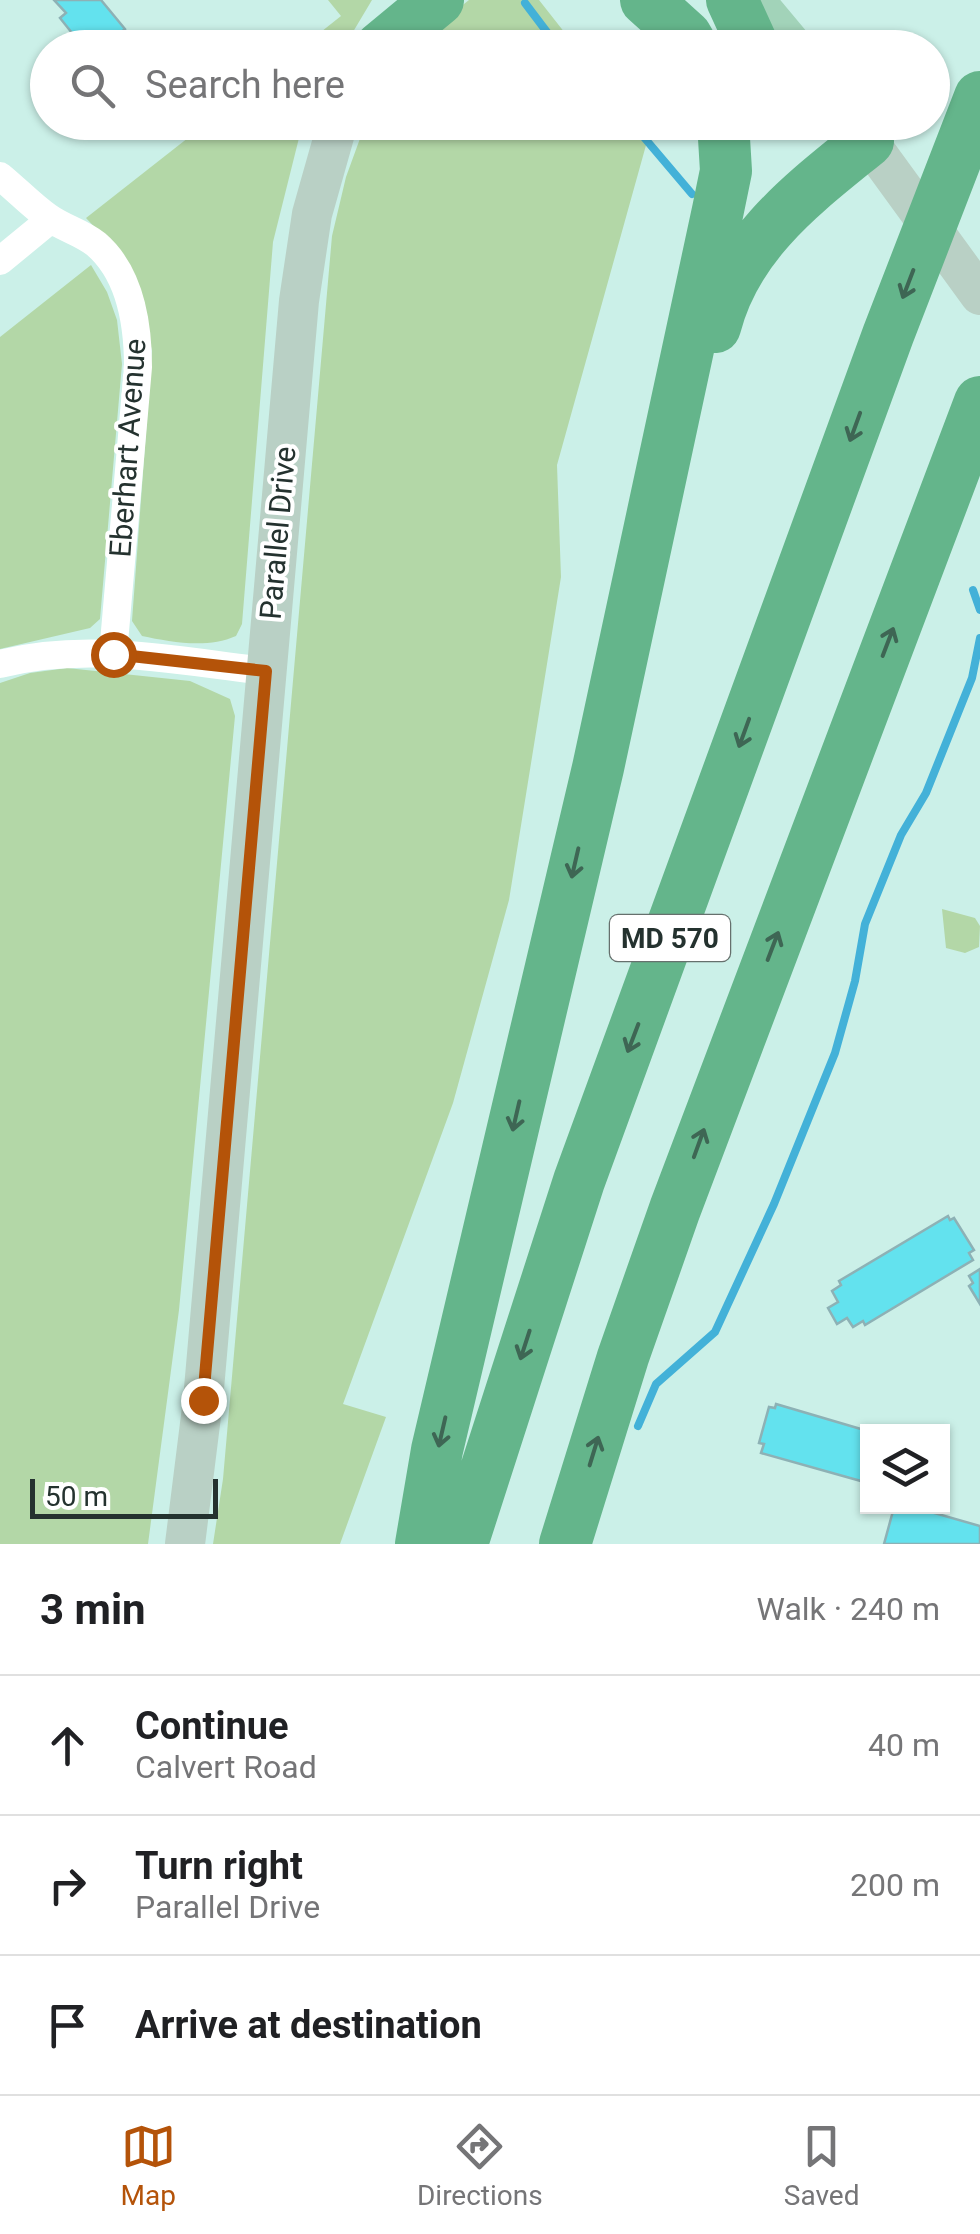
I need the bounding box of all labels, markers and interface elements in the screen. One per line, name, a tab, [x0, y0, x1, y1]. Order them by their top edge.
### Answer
search box	[30, 30, 950, 140]
icon: search	[65, 58, 120, 113]
text: Search here	[145, 63, 345, 107]
one-way arrow	[898, 268, 916, 299]
street label: Eberhart Avenue	[102, 337, 153, 558]
one-way arrow	[845, 411, 863, 442]
street label: Parallel Drive	[253, 445, 303, 621]
one-way arrow	[881, 628, 899, 658]
route start	[91, 632, 137, 678]
one-way arrow	[734, 716, 752, 747]
one-way arrow	[565, 846, 583, 878]
road number: MD 570	[610, 915, 730, 961]
one-way arrow	[765, 931, 783, 962]
one-way arrow	[623, 1022, 641, 1053]
one-way arrow	[506, 1099, 524, 1131]
one-way arrow	[691, 1129, 709, 1160]
one-way arrow	[515, 1328, 533, 1360]
route end	[181, 1378, 227, 1424]
one-way arrow	[432, 1415, 450, 1447]
map controls	[860, 1424, 950, 1514]
button: layers	[860, 1424, 950, 1514]
one-way arrow	[586, 1435, 604, 1467]
scale bar	[30, 1474, 218, 1518]
text: 50 m	[45, 1480, 108, 1513]
text: 3 min	[40, 1585, 146, 1634]
text: Walk · 240 m	[757, 1590, 940, 1628]
text: Continue	[135, 1704, 289, 1748]
icon: ahead	[40, 1718, 95, 1773]
text: 40 m	[868, 1726, 940, 1764]
text: Calvert Road	[135, 1748, 317, 1786]
text: Turn right	[135, 1844, 303, 1888]
icon: right	[40, 1858, 95, 1913]
text: 200 m	[850, 1866, 940, 1904]
text: Parallel Drive	[135, 1888, 320, 1926]
icon: arrive	[40, 1998, 95, 2053]
text: Arrive at destination	[135, 2003, 482, 2047]
tab: Map	[121, 2119, 176, 2212]
tab: Directions	[417, 2119, 543, 2212]
tab: Saved	[784, 2119, 859, 2212]

